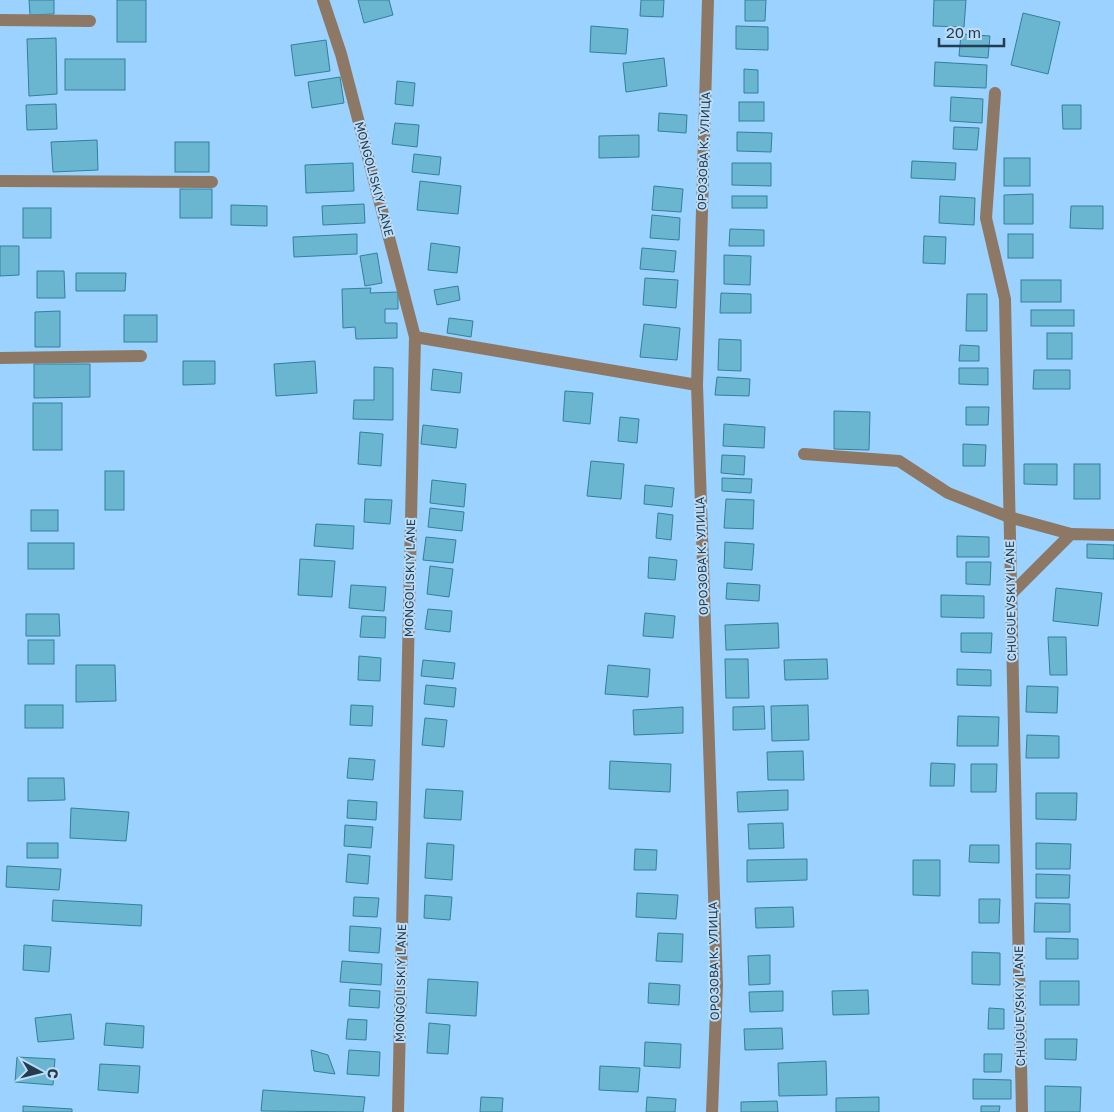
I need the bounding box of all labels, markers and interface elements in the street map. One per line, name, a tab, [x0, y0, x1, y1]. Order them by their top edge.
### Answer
scale bar	[939, 15, 1004, 47]
text: 20 m	[946, 23, 981, 41]
street label: ОРОЗОВА К. УЛИЦА	[694, 91, 713, 210]
street label: MONGOLISKIY LANE	[352, 120, 397, 238]
street label: ОРОЗОВА К. УЛИЦА	[692, 497, 711, 616]
street label: MONGOLISKIY LANE	[401, 519, 418, 637]
street label: CHUGUEVSKIY LANE	[1002, 541, 1019, 661]
street label: ОРОЗОВА К. УЛИЦА	[705, 902, 722, 1020]
street label: MONGOLISKIY LANE	[392, 924, 409, 1042]
street label: CHUGUEVSKIY LANE	[1011, 946, 1028, 1066]
north arrow	[15, 1047, 65, 1097]
text: С	[44, 1068, 62, 1080]

